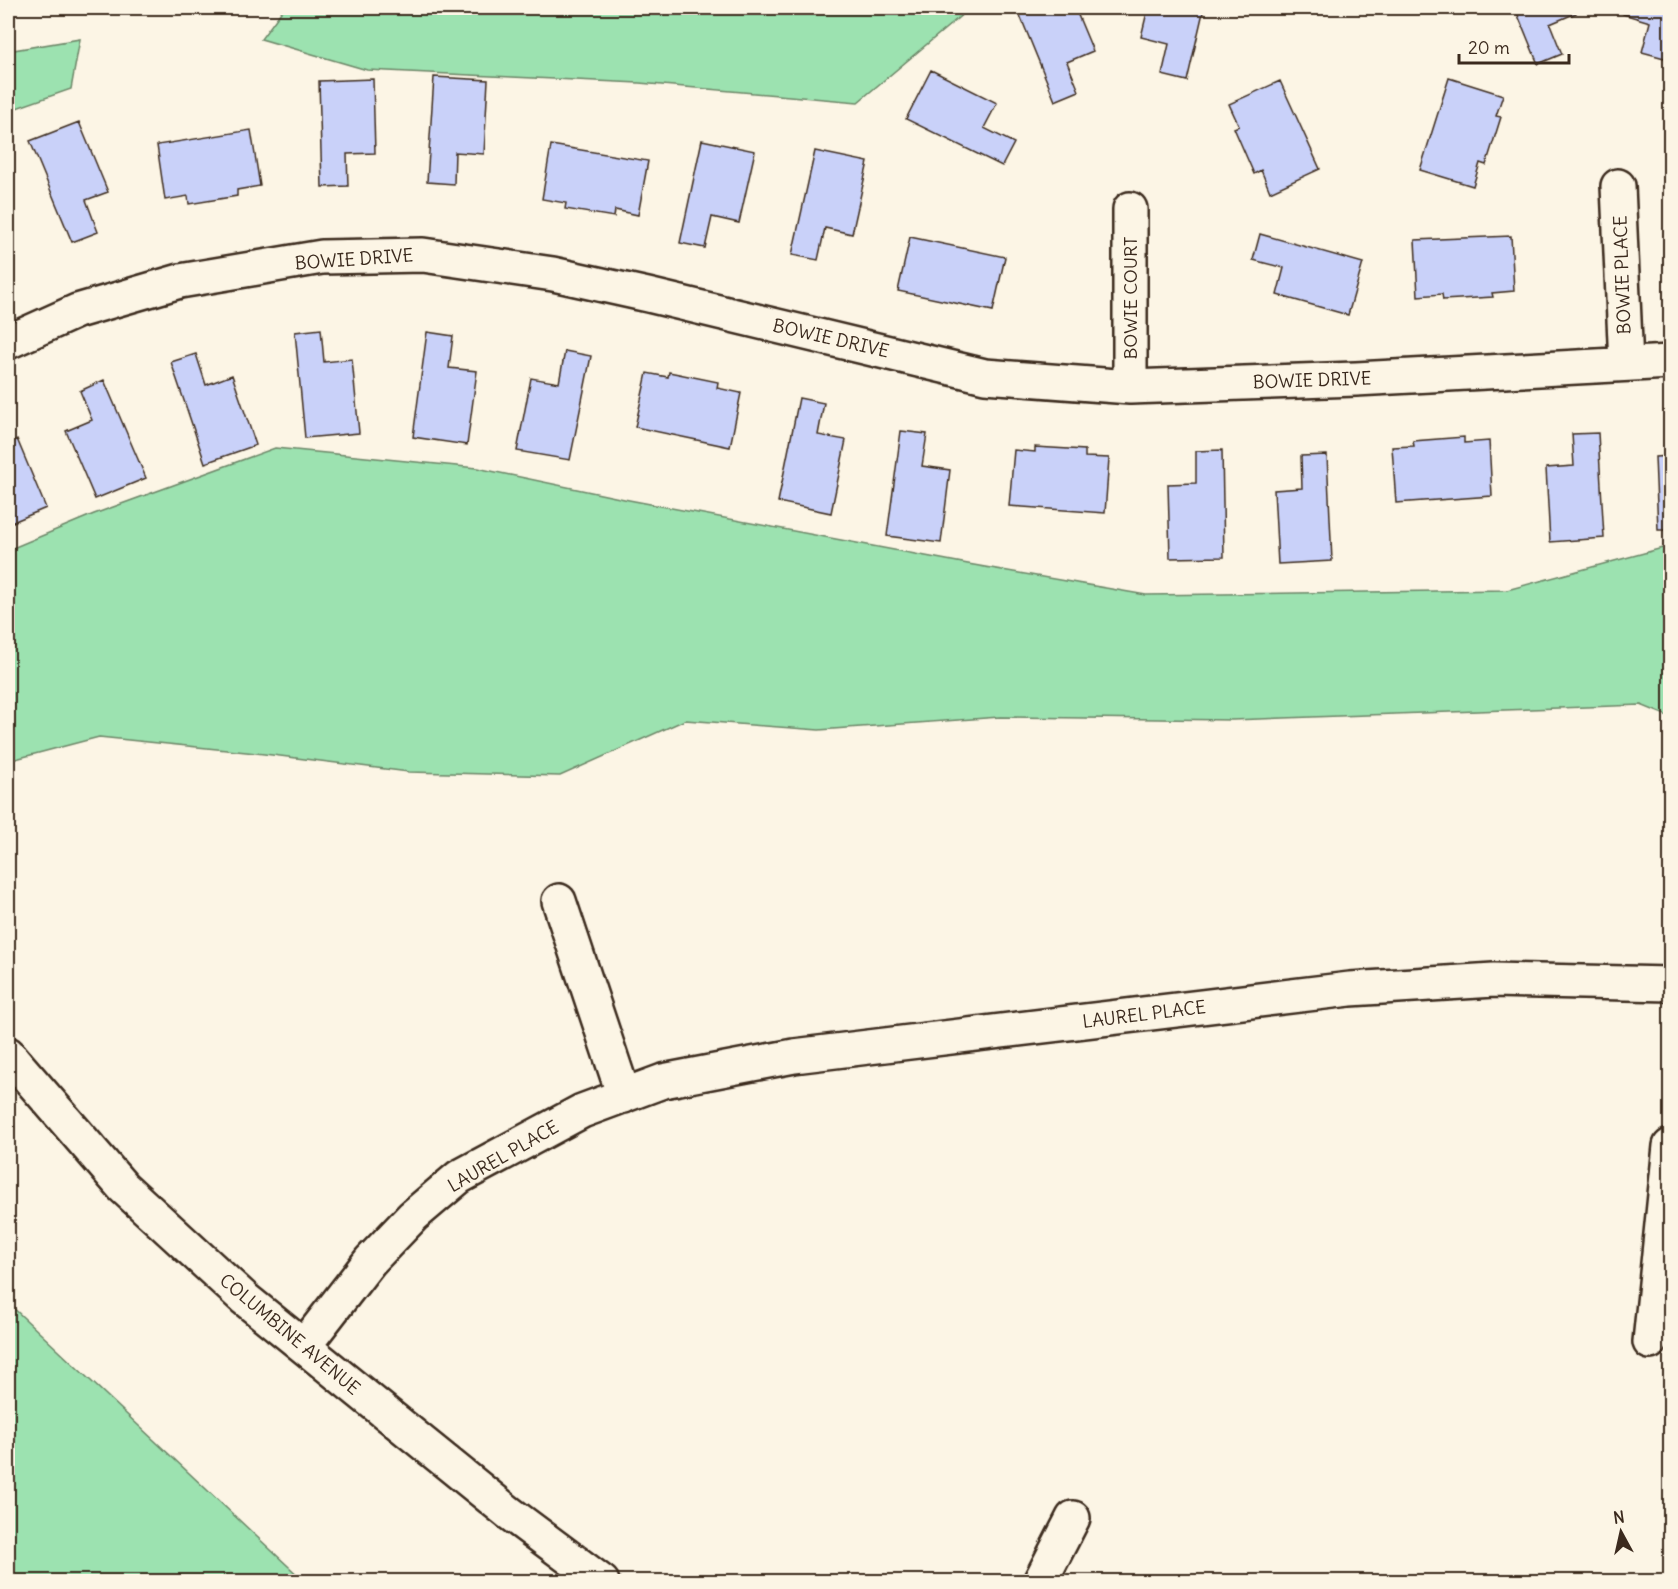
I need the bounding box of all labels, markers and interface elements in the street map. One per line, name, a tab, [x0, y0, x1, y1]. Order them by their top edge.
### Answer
scale bar	[1459, 27, 1568, 65]
text: 20 m	[1468, 36, 1510, 59]
street label: BOWIE PLACE	[1608, 215, 1636, 335]
street label: BOWIE COURT	[1119, 237, 1142, 359]
street label: BOWIE DRIVE	[294, 243, 414, 275]
street label: BOWIE DRIVE	[771, 313, 891, 363]
street label: BOWIE DRIVE	[1252, 366, 1372, 394]
street label: LAUREL PLACE	[1081, 995, 1207, 1033]
street label: LAUREL PLACE	[443, 1115, 563, 1197]
street label: COLUMBINE AVENUE	[215, 1268, 365, 1400]
north arrow	[1591, 1502, 1651, 1562]
text: N	[1612, 1506, 1626, 1528]

